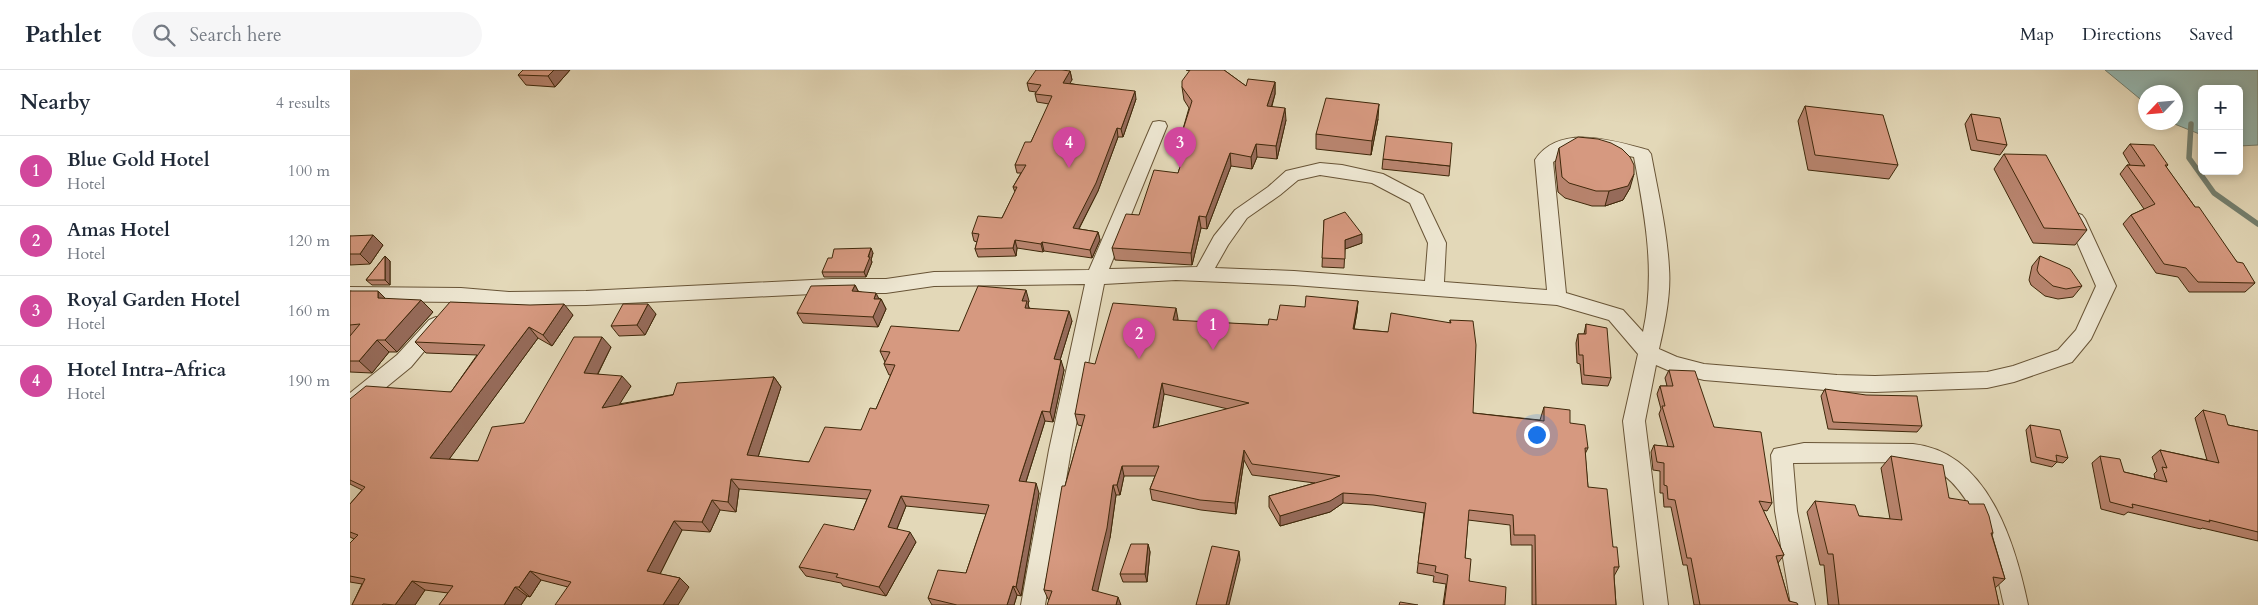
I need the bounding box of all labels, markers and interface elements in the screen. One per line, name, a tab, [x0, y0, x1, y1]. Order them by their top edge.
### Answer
search box	[132, 12, 482, 57]
text: Pathlet	[25, 18, 102, 51]
icon: search	[150, 21, 178, 49]
text: Search here	[190, 22, 282, 48]
text: Map	[2020, 22, 2054, 47]
text: Directions	[2082, 22, 2161, 47]
text: Saved	[2189, 22, 2233, 47]
north arrow	[2138, 85, 2183, 130]
map controls	[2198, 85, 2243, 175]
button: +	[2198, 85, 2243, 130]
text: Nearby	[20, 88, 91, 117]
text: 4 results	[276, 92, 330, 114]
pin: 4	[1053, 127, 1085, 168]
pin: 3	[1164, 127, 1196, 168]
button: −	[2198, 130, 2243, 175]
text: Blue Gold Hotel	[67, 147, 209, 173]
text: 1	[32, 160, 40, 182]
text: 100 m	[288, 160, 330, 182]
text: Hotel	[67, 173, 105, 195]
text: Amas Hotel	[67, 217, 170, 243]
text: 2	[32, 230, 40, 252]
text: 120 m	[288, 230, 330, 252]
text: Hotel	[67, 243, 105, 265]
text: Royal Garden Hotel	[67, 287, 240, 313]
text: 3	[32, 300, 40, 322]
text: 160 m	[288, 300, 330, 322]
pin: 1	[1197, 309, 1229, 350]
text: Hotel	[67, 313, 105, 335]
pin: 2	[1123, 318, 1155, 359]
text: Hotel Intra-Africa	[67, 357, 226, 383]
text: 4	[32, 370, 40, 392]
text: 190 m	[288, 370, 330, 392]
text: Hotel	[67, 383, 105, 405]
your location	[1524, 422, 1550, 448]

